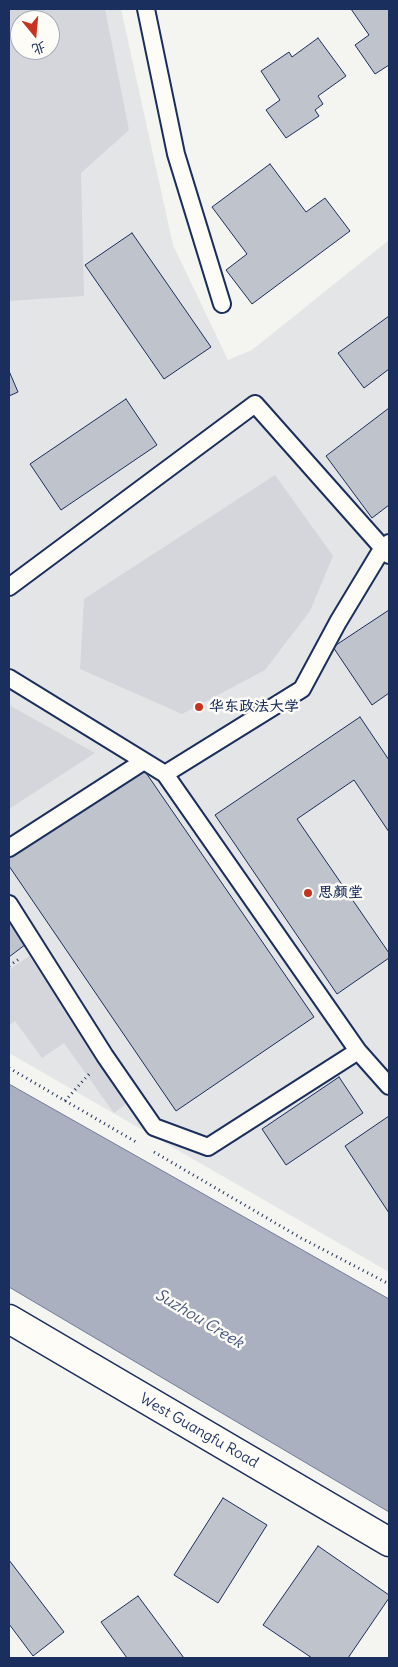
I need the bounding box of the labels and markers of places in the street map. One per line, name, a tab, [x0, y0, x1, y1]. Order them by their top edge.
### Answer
place label: 华东政法大学	[209, 698, 299, 716]
marker: 华东政法大学	[193, 701, 205, 713]
place label: 思颜堂	[318, 884, 363, 902]
marker: 思颜堂	[302, 887, 314, 899]

